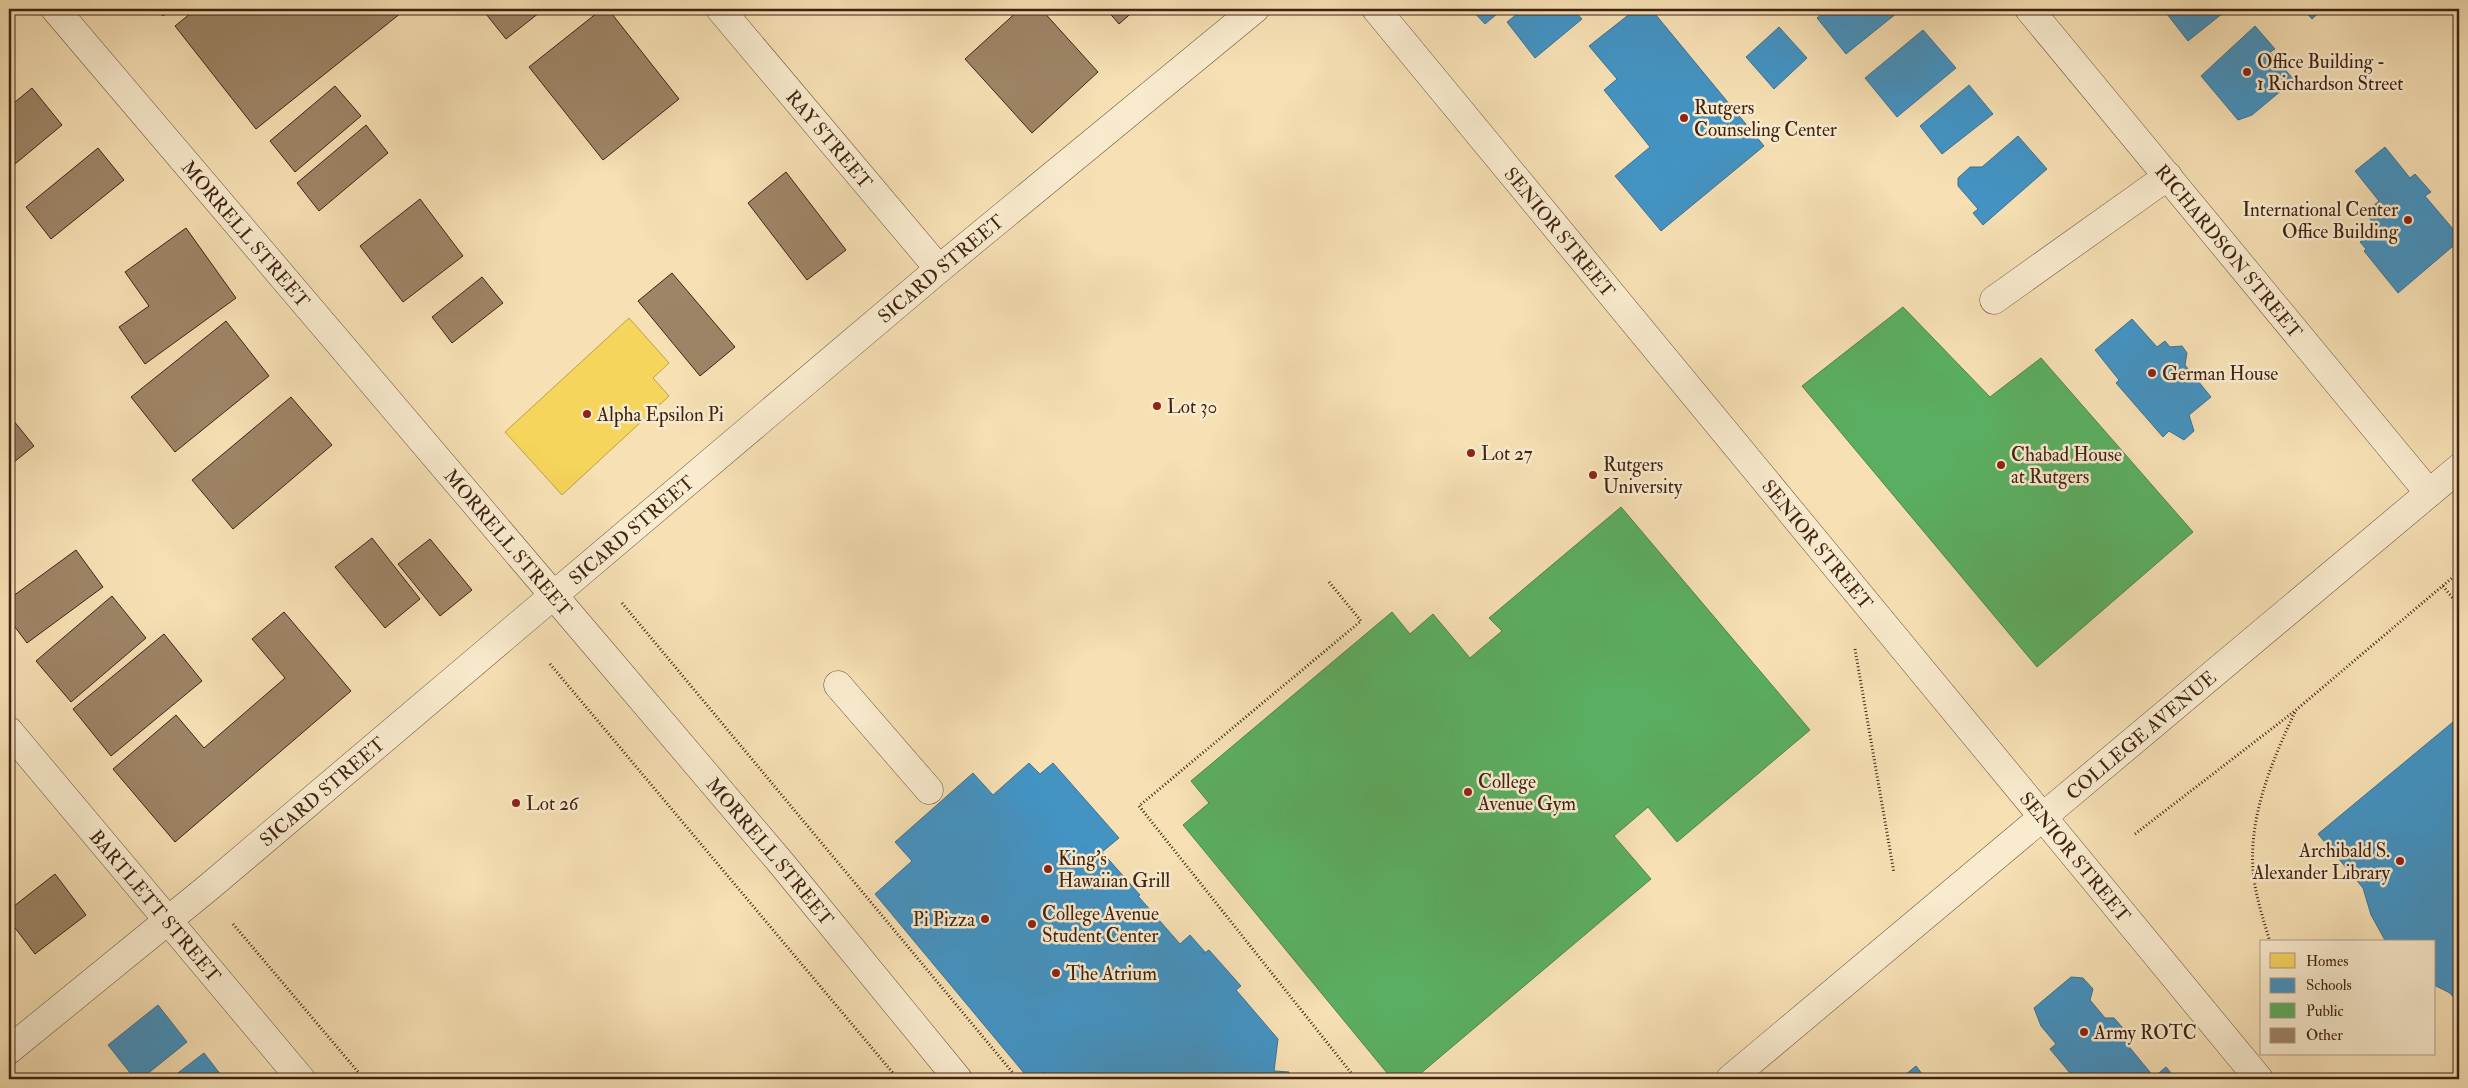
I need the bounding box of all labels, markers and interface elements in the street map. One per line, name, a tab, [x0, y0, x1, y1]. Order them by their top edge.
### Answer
place label: Office Building - 1 Richardson Street	[2257, 50, 2403, 96]
marker: Office Building - 1 Richardson Street	[2241, 66, 2253, 78]
street label: RAY STREET	[780, 85, 877, 194]
place label: Rutgers Counseling Center	[1694, 96, 1837, 142]
marker: Rutgers Counseling Center	[1678, 112, 1690, 124]
street label: MORRELL STREET	[176, 156, 315, 313]
street label: RICHARDSON STREET	[2149, 160, 2307, 343]
street label: SENIOR STREET	[1499, 163, 1620, 302]
place label: International Center Office Building	[2242, 198, 2399, 244]
street label: SICARD STREET	[873, 210, 1009, 329]
marker: International Center Office Building	[2402, 214, 2414, 226]
place label: German House	[2162, 362, 2278, 386]
marker: German House	[2146, 367, 2158, 379]
place label: Lot 30	[1167, 395, 1217, 419]
marker: Lot 30	[1151, 400, 1163, 412]
place label: Alpha Epsilon Pi	[596, 403, 724, 428]
marker: Alpha Epsilon Pi	[581, 408, 593, 420]
place label: Lot 27	[1481, 442, 1533, 466]
place label: Chabad House at Rutgers	[2011, 443, 2122, 489]
marker: Lot 27	[1465, 447, 1477, 459]
place label: Rutgers University	[1603, 453, 1683, 499]
marker: Chabad House at Rutgers	[1995, 459, 2007, 471]
street label: MORRELL STREET	[438, 464, 577, 621]
marker: Rutgers University	[1587, 469, 1599, 481]
street label: SICARD STREET	[564, 471, 699, 590]
street label: SENIOR STREET	[1756, 475, 1878, 615]
street label: COLLEGE AVENUE	[2061, 665, 2222, 805]
street label: SICARD STREET	[255, 732, 390, 852]
place label: College Avenue Gym	[1477, 770, 1576, 816]
street label: MORRELL STREET	[701, 773, 838, 931]
marker: College Avenue Gym	[1462, 786, 1474, 798]
street label: SENIOR STREET	[2014, 787, 2135, 927]
place label: Lot 26	[526, 792, 580, 816]
marker: Lot 26	[510, 797, 522, 809]
street label: BARTLETT STREET	[84, 825, 226, 987]
place label: Archibald S. Alexander Library	[2252, 839, 2391, 885]
place label: King's Hawaiian Grill	[1058, 847, 1170, 893]
marker: Archibald S. Alexander Library	[2394, 855, 2406, 867]
marker: King's Hawaiian Grill	[1042, 863, 1054, 875]
place label: College Avenue Student Center	[1042, 902, 1159, 948]
place label: Pi Pizza	[913, 908, 975, 932]
marker: Pi Pizza	[979, 913, 991, 925]
marker: College Avenue Student Center	[1026, 918, 1038, 930]
legend	[2260, 940, 2436, 1056]
text: Homes	[2306, 952, 2348, 971]
place label: The Atrium	[1066, 962, 1157, 986]
marker: The Atrium	[1050, 967, 1062, 979]
text: Schools	[2306, 976, 2352, 995]
text: Public	[2306, 1002, 2344, 1021]
place label: Army ROTC	[2093, 1021, 2197, 1045]
marker: Army ROTC	[2078, 1026, 2090, 1038]
text: Other	[2306, 1026, 2343, 1045]

